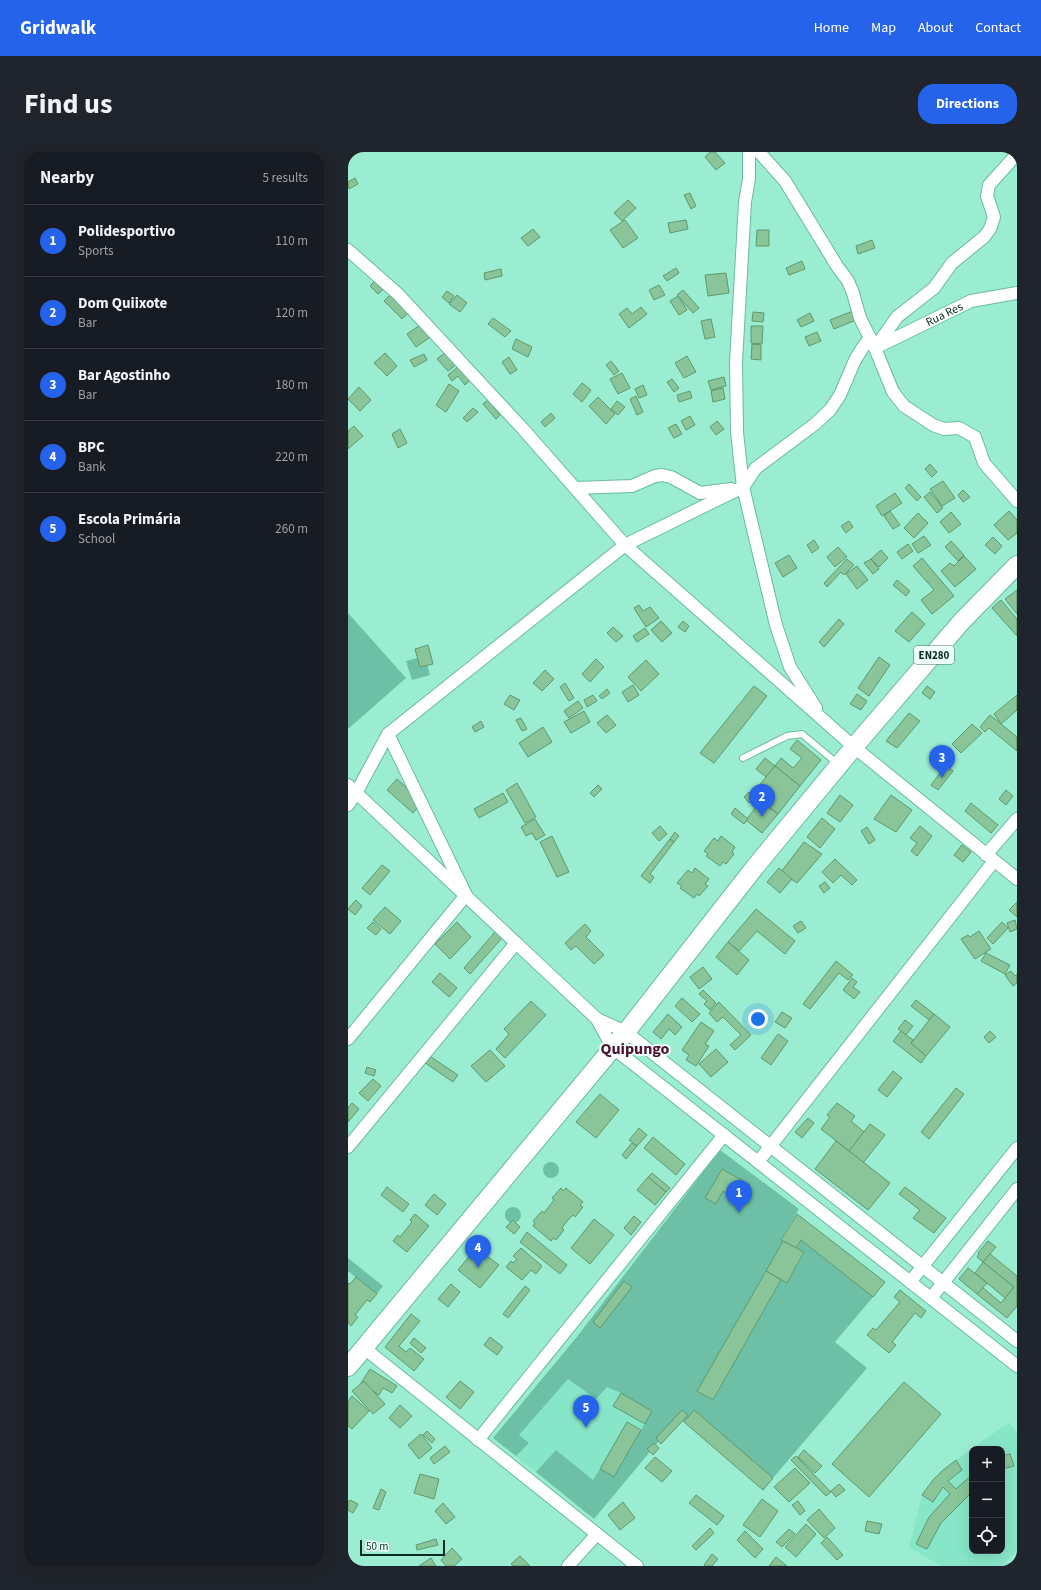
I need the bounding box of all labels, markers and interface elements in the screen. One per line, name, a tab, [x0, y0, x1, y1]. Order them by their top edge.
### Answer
text: Gridwalk	[20, 15, 96, 42]
text: Home	[814, 18, 849, 38]
text: Map	[871, 18, 896, 38]
text: About	[918, 18, 953, 38]
text: Contact	[975, 18, 1021, 38]
text: Find us	[24, 84, 112, 124]
button: Directions	[918, 84, 1017, 124]
text: Nearby	[40, 166, 94, 190]
text: 5 results	[263, 169, 308, 187]
text: Polidesportivo	[78, 221, 175, 242]
text: 1	[50, 232, 56, 250]
text: 110 m	[275, 232, 308, 250]
text: Sports	[78, 242, 113, 260]
text: Dom Quiixote	[78, 293, 167, 314]
street label: Rua Res	[923, 298, 966, 330]
text: 2	[50, 304, 56, 322]
text: 120 m	[275, 304, 308, 322]
text: Bar	[78, 314, 97, 332]
text: Bar Agostinho	[78, 365, 170, 386]
text: 3	[50, 376, 56, 394]
text: 180 m	[275, 376, 308, 394]
text: Bar	[78, 386, 97, 404]
text: BPC	[78, 437, 105, 458]
text: 4	[50, 448, 56, 466]
text: 220 m	[275, 448, 308, 466]
text: Bank	[78, 458, 106, 476]
text: Escola Primária	[78, 509, 181, 530]
text: 5	[50, 520, 56, 538]
text: 260 m	[275, 520, 308, 538]
text: School	[78, 530, 115, 548]
road number: EN280	[914, 646, 954, 664]
pin: 3	[929, 745, 955, 778]
pin: 2	[749, 784, 775, 817]
your location	[748, 1009, 768, 1029]
district label: Quipungo	[601, 1038, 670, 1060]
pin: 1	[726, 1180, 752, 1213]
pin: 4	[465, 1235, 491, 1268]
pin: 5	[573, 1395, 599, 1428]
map controls	[969, 1446, 1005, 1554]
button: +	[969, 1446, 1005, 1482]
button: −	[969, 1482, 1005, 1518]
button: locate	[969, 1518, 1005, 1554]
scale bar	[360, 1538, 445, 1557]
text: 50 m	[366, 1539, 388, 1554]

